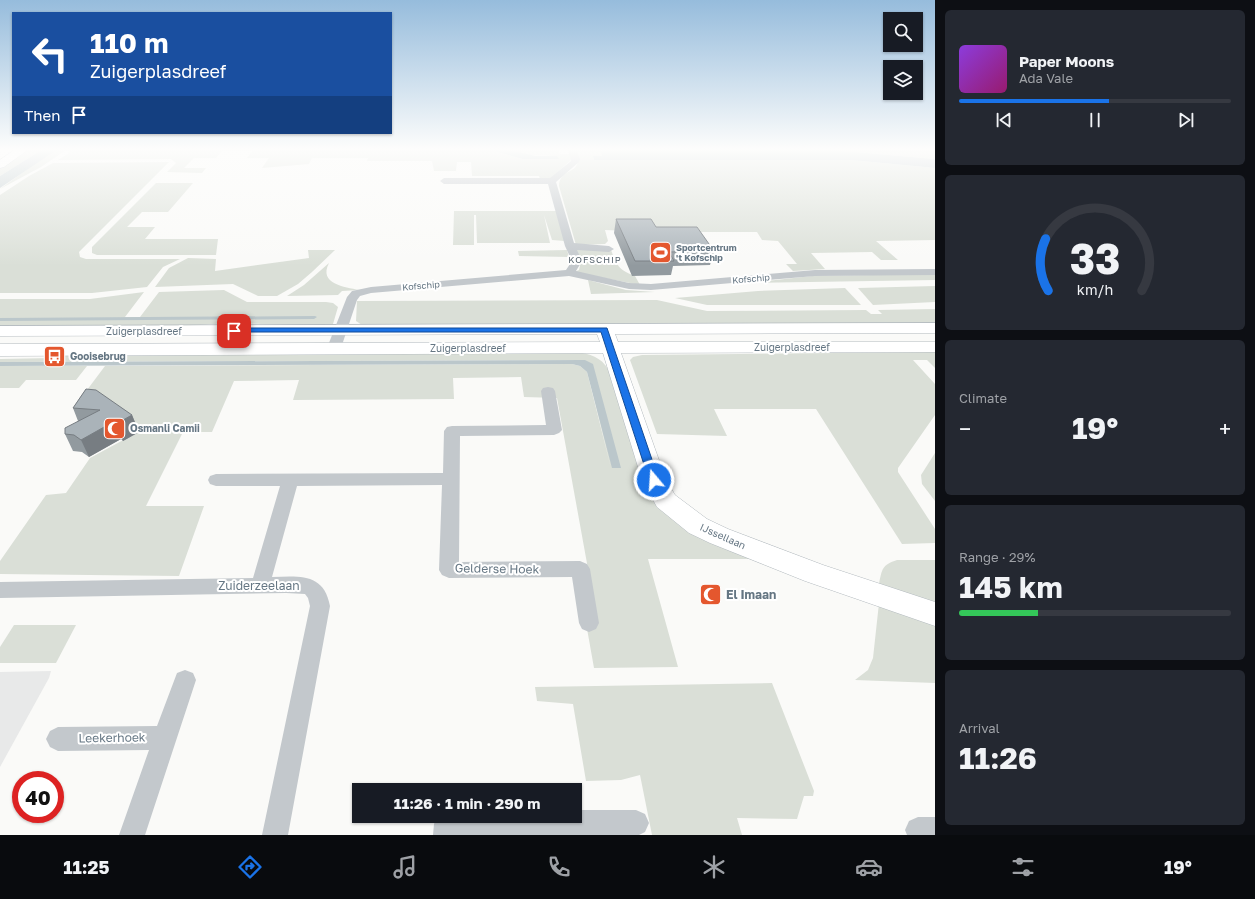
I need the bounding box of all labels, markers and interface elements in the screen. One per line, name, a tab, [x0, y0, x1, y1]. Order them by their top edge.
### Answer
map controls	[883, 12, 923, 100]
button: search	[883, 12, 923, 52]
text: 110 m	[90, 26, 169, 59]
icon: left	[24, 28, 76, 80]
text: Paper Moons	[1019, 52, 1114, 70]
text: Zuigerplasdreef	[90, 60, 226, 82]
button: layers	[883, 60, 923, 100]
text: Ada Vale	[1019, 70, 1073, 86]
icon: arrive	[68, 104, 90, 126]
text: Then	[24, 106, 60, 124]
icon: previous	[993, 109, 1015, 131]
icon: pause	[1084, 109, 1106, 131]
icon: next	[1175, 109, 1197, 131]
text: 33	[1070, 232, 1120, 282]
sports icon: Sportcentrum 't Kofschip	[647, 240, 673, 266]
place label: Sportcentrum 't Kofschip	[676, 242, 737, 263]
district label: KOFSCHIP	[568, 254, 622, 265]
street label: Kofschip	[732, 271, 771, 286]
street label: Kofschip	[402, 278, 441, 293]
text: km/h	[1077, 280, 1113, 297]
pin	[217, 314, 251, 348]
icon: arrive	[223, 320, 245, 342]
street label: Zuigerplasdreef	[106, 325, 182, 337]
street label: Zuigerplasdreef	[754, 341, 830, 353]
street label: Zuigerplasdreef	[430, 342, 506, 354]
bus stop icon: Gooisebrug	[41, 343, 67, 369]
place label: Gooisebrug	[70, 350, 126, 362]
text: Climate	[959, 390, 1007, 406]
text: 19°	[1072, 410, 1118, 446]
mosque icon: Osmanli Camii	[101, 415, 127, 441]
text: −	[959, 415, 971, 442]
text: +	[1219, 415, 1231, 442]
place label: Osmanli Camii	[130, 422, 200, 434]
position arrow	[633, 459, 675, 501]
street label: IJssellaan	[698, 521, 748, 551]
text: Range · 29%	[959, 549, 1035, 565]
street label: Gelderse Hoek	[455, 560, 540, 577]
text: 145 km	[959, 569, 1063, 605]
street label: Zuiderzeelaan	[218, 578, 300, 593]
mosque icon: El Imaan	[698, 582, 724, 608]
place label: El Imaan	[726, 587, 776, 602]
text: Arrival	[959, 720, 1000, 736]
street label: Leekerhoek	[78, 729, 146, 746]
text: 11:26	[959, 740, 1037, 776]
speed limit sign: 40	[12, 771, 64, 823]
text: 11:26 · 1 min · 290 m	[394, 794, 540, 812]
icon: directions	[236, 853, 264, 881]
icon: music	[391, 853, 419, 881]
icon: phone	[545, 853, 573, 881]
icon: climate	[700, 853, 728, 881]
icon: car	[855, 853, 883, 881]
icon: filters	[1009, 853, 1037, 881]
text: 11:25	[63, 856, 110, 878]
text: 19°	[1164, 856, 1192, 878]

